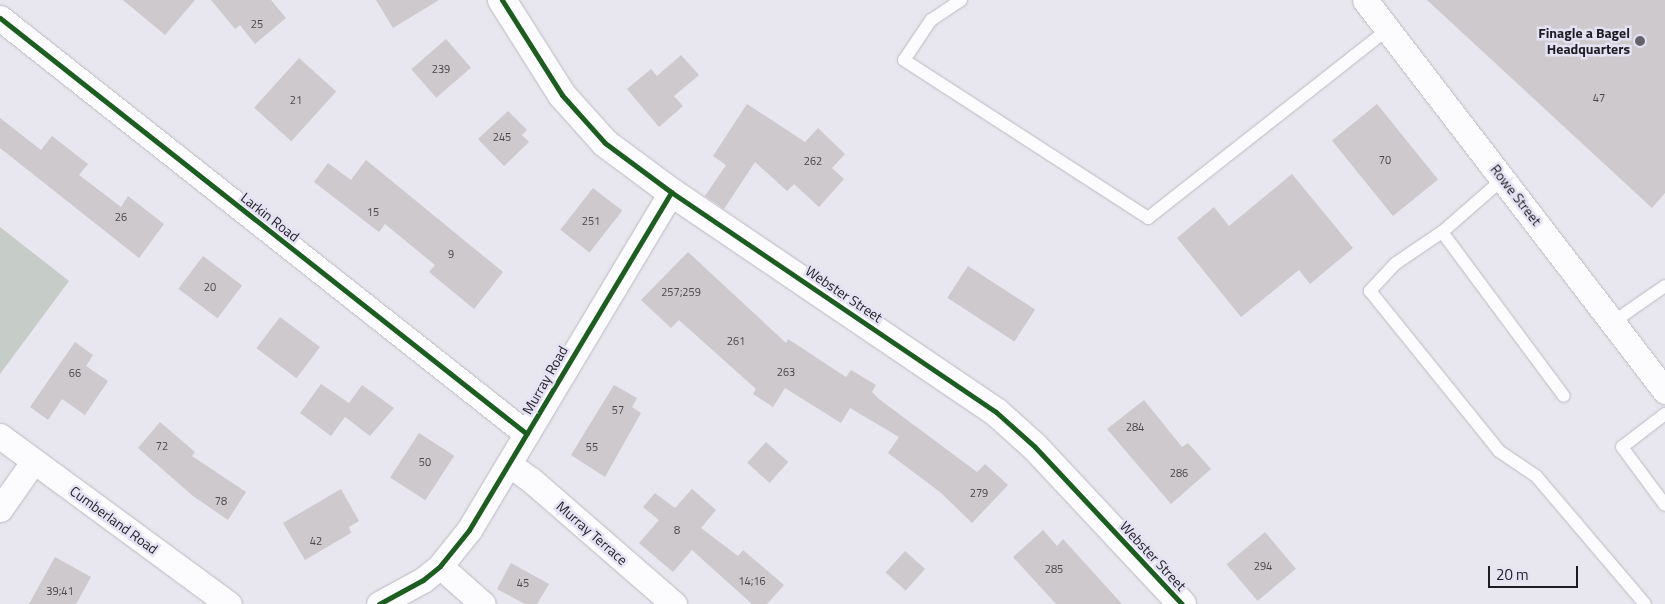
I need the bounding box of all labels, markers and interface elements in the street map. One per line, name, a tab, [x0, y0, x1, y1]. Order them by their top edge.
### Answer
house number: 25	[251, 17, 263, 31]
place label: Finagle a Bagel Headquarters	[1538, 25, 1630, 58]
marker: Finagle a Bagel Headquarters	[1634, 35, 1646, 47]
house number: 239	[432, 62, 450, 76]
house number: 47	[1593, 91, 1605, 105]
house number: 21	[290, 93, 302, 107]
house number: 245	[493, 130, 511, 144]
house number: 70	[1379, 153, 1391, 167]
house number: 262	[804, 154, 822, 168]
street label: Rowe Street	[1487, 161, 1545, 229]
street label: Larkin Road	[238, 189, 302, 245]
house number: 15	[367, 205, 379, 219]
house number: 26	[115, 210, 127, 224]
house number: 251	[582, 214, 600, 228]
house number: 9	[448, 247, 454, 261]
street label: Webster Street	[802, 262, 886, 326]
house number: 20	[204, 280, 216, 294]
house number: 257;259	[661, 285, 701, 299]
house number: 261	[727, 334, 745, 348]
street label: Murray Road	[519, 343, 571, 417]
house number: 263	[777, 365, 795, 379]
house number: 66	[69, 366, 81, 380]
house number: 57	[612, 403, 624, 417]
house number: 284	[1126, 420, 1144, 434]
house number: 72	[156, 439, 168, 453]
house number: 55	[586, 440, 598, 454]
house number: 50	[419, 455, 431, 469]
house number: 286	[1170, 466, 1188, 480]
street label: Cumberland Road	[67, 483, 161, 557]
house number: 279	[970, 486, 988, 500]
house number: 78	[215, 494, 227, 508]
street label: Murray Terrace	[553, 498, 631, 568]
street label: Webster Street	[1116, 518, 1190, 594]
house number: 8	[674, 523, 680, 537]
house number: 42	[310, 534, 322, 548]
scale bar	[1490, 556, 1580, 588]
house number: 294	[1254, 559, 1272, 573]
house number: 285	[1045, 562, 1063, 576]
text: 20 m	[1496, 563, 1529, 586]
house number: 14;16	[738, 574, 766, 588]
house number: 45	[517, 576, 529, 590]
house number: 39;41	[46, 584, 74, 598]

